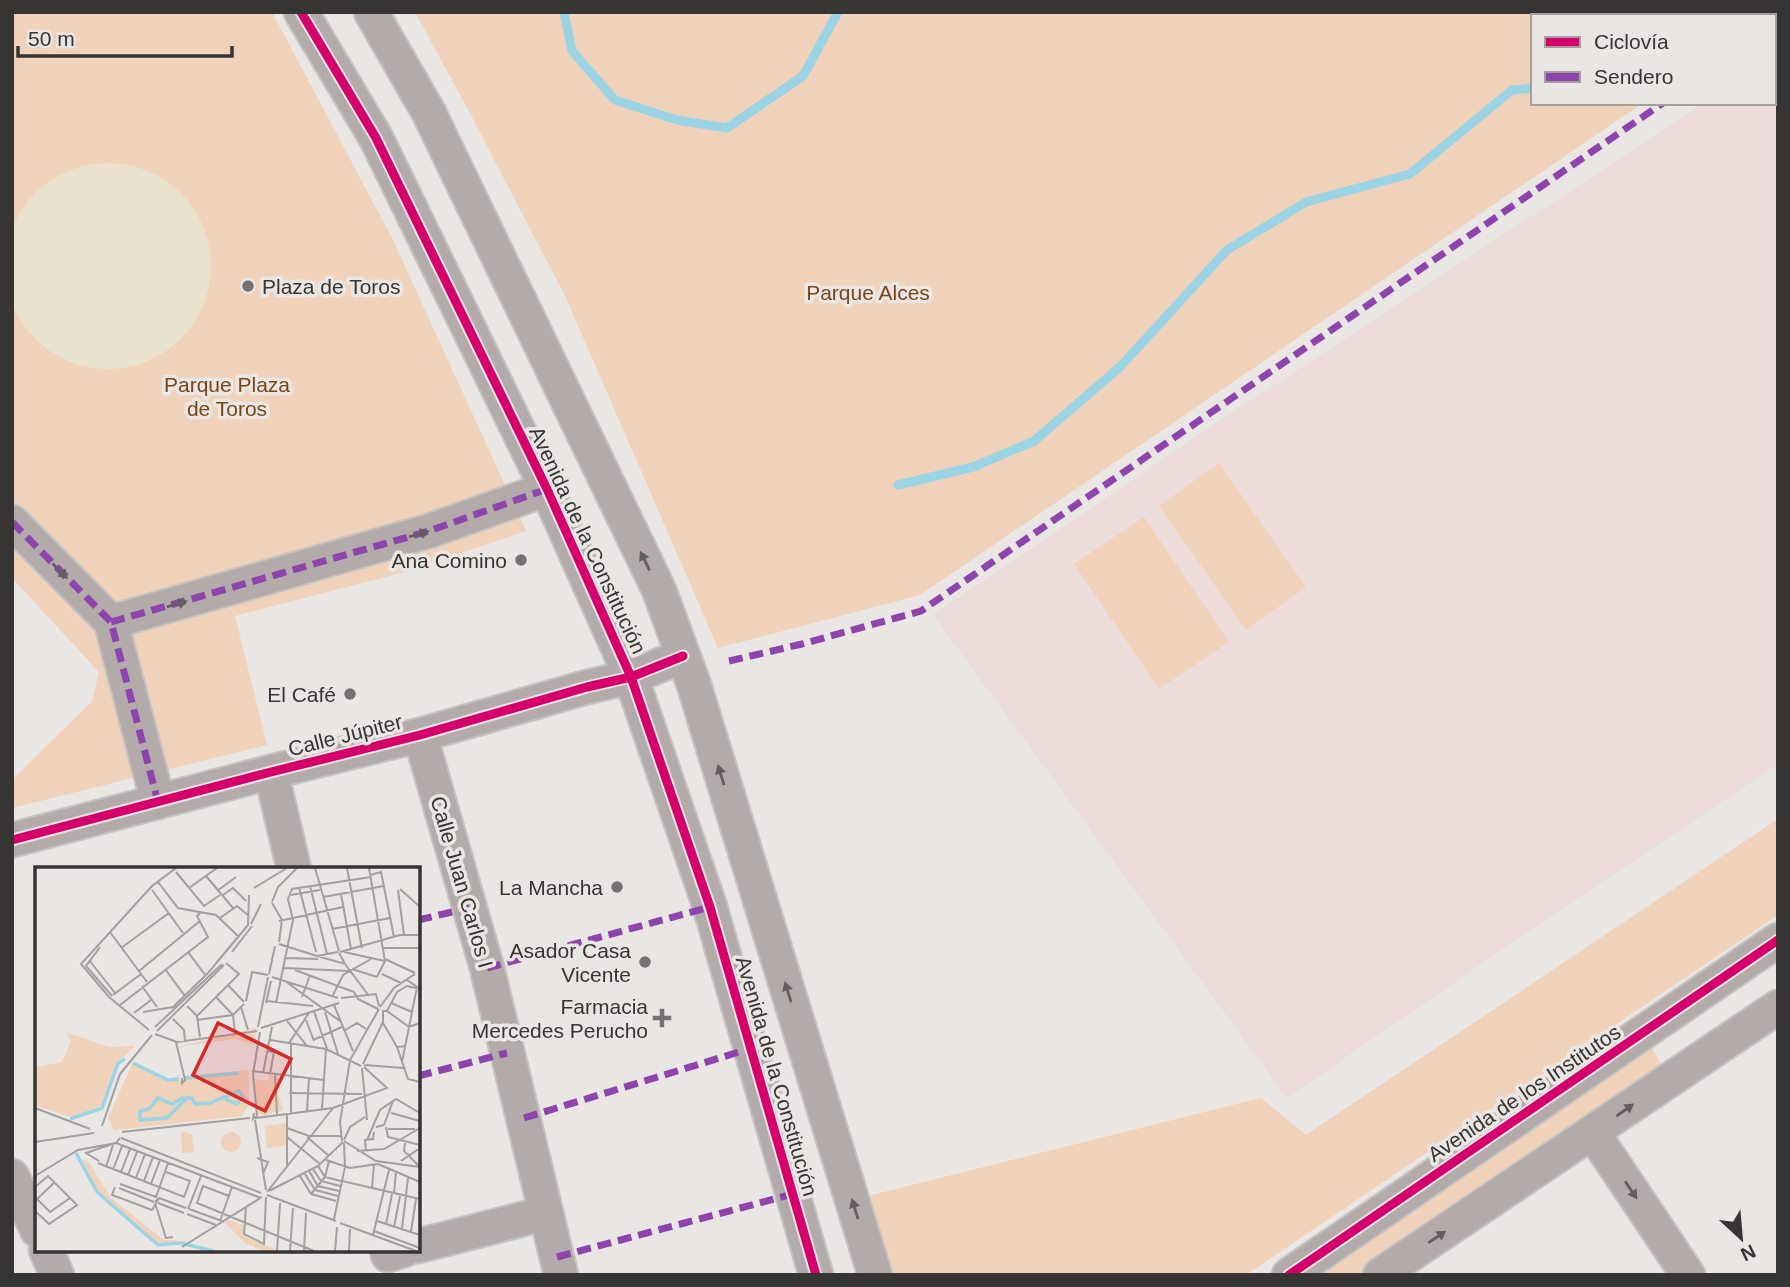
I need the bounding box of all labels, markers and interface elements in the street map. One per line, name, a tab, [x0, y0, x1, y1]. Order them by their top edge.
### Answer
scale bar	[18, 14, 231, 58]
legend	[1531, 14, 1776, 105]
text: 50 m	[28, 27, 75, 50]
text: Ciclovía	[1594, 30, 1669, 53]
text: Sendero	[1594, 65, 1673, 88]
place label: Plaza de Toros	[262, 275, 401, 298]
marker: Plaza de Toros	[240, 278, 256, 294]
park label: Parque Alces	[806, 281, 930, 304]
park label: Parque Plaza de Toros	[164, 373, 290, 420]
street label: Avenida de la Constitución	[525, 423, 651, 657]
one-way arrow	[409, 529, 430, 539]
place label: Ana Comino	[391, 549, 507, 572]
one-way arrow	[639, 551, 650, 571]
marker: Ana Comino	[513, 552, 529, 568]
one-way arrow	[52, 562, 68, 579]
one-way arrow	[166, 598, 188, 609]
place label: El Café	[267, 683, 336, 706]
marker: El Café	[342, 686, 358, 702]
street label: Calle Júpiter	[286, 710, 404, 760]
one-way arrow	[716, 764, 726, 785]
street label: Calle Juan Carlos I	[426, 794, 498, 970]
inset map	[35, 867, 420, 1252]
place label: La Mancha	[499, 876, 603, 899]
marker: La Mancha	[609, 879, 625, 895]
place label: Asador Casa Vicente	[510, 939, 631, 986]
street label: Avenida de la Constitución	[732, 953, 822, 1199]
marker: Asador Casa Vicente	[637, 954, 653, 970]
one-way arrow	[783, 981, 793, 1002]
place label: Farmacia Mercedes Perucho	[472, 995, 648, 1042]
marker: Farmacia Mercedes Perucho	[654, 1010, 670, 1026]
street label: Avenida de los Institutos	[1423, 1020, 1625, 1166]
one-way arrow	[1616, 1104, 1635, 1117]
one-way arrow	[1624, 1180, 1637, 1199]
one-way arrow	[849, 1199, 860, 1220]
north arrow	[1706, 1203, 1776, 1273]
one-way arrow	[1427, 1231, 1446, 1244]
text: N	[1737, 1240, 1759, 1265]

